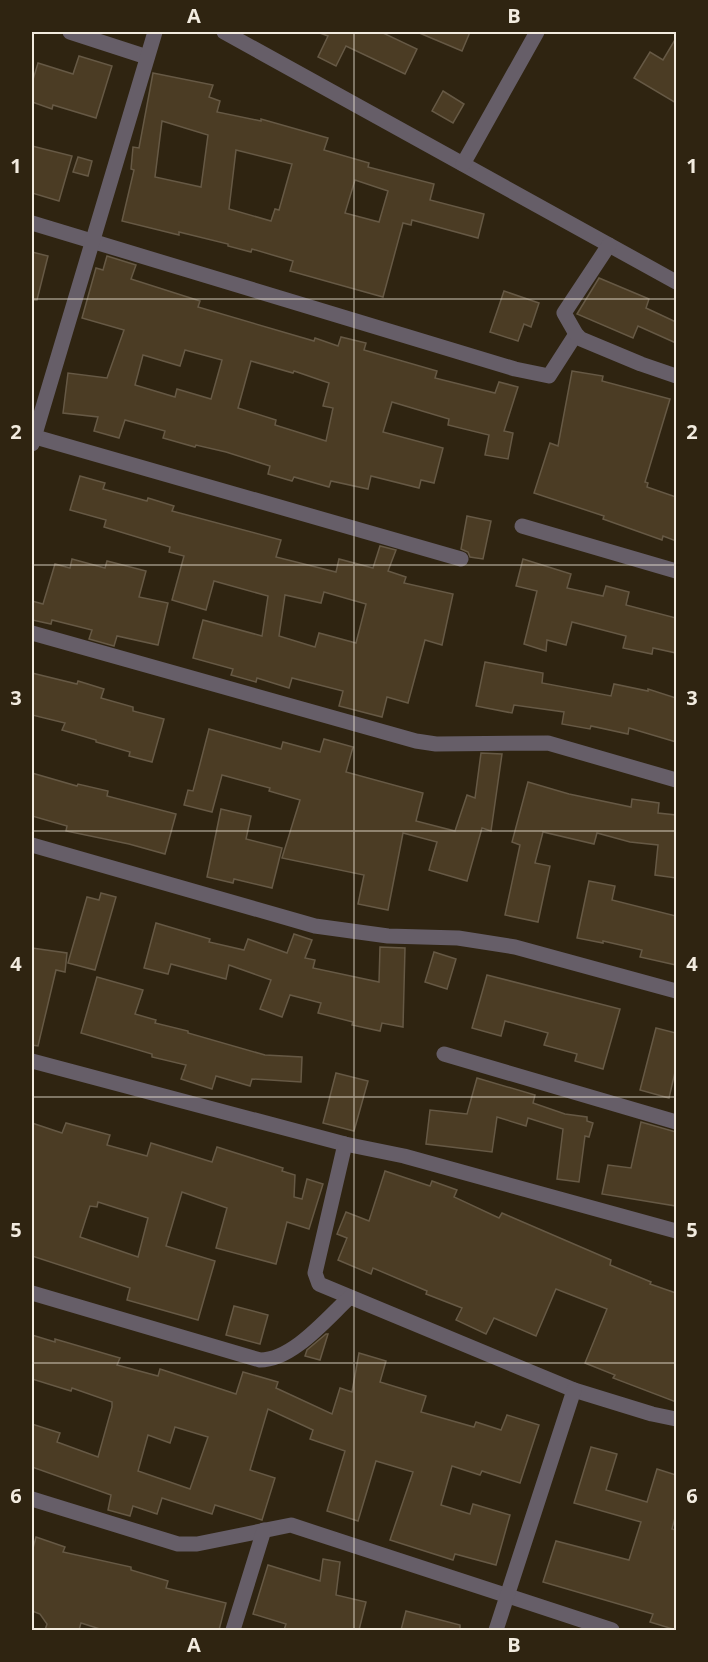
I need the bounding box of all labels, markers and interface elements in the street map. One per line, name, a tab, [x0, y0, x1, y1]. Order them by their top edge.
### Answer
text: A	[187, 2, 201, 29]
text: B	[507, 2, 521, 29]
text: 1	[10, 152, 22, 179]
text: 1	[686, 152, 698, 179]
text: 2	[10, 418, 22, 445]
text: 2	[686, 418, 698, 445]
text: 3	[10, 684, 22, 711]
text: 3	[686, 684, 698, 711]
text: 4	[10, 950, 22, 977]
text: 4	[686, 950, 698, 977]
text: 5	[10, 1216, 22, 1243]
text: 5	[686, 1216, 698, 1243]
text: 6	[10, 1482, 22, 1509]
text: 6	[686, 1482, 698, 1509]
text: A	[187, 1631, 201, 1658]
text: B	[507, 1631, 521, 1658]

